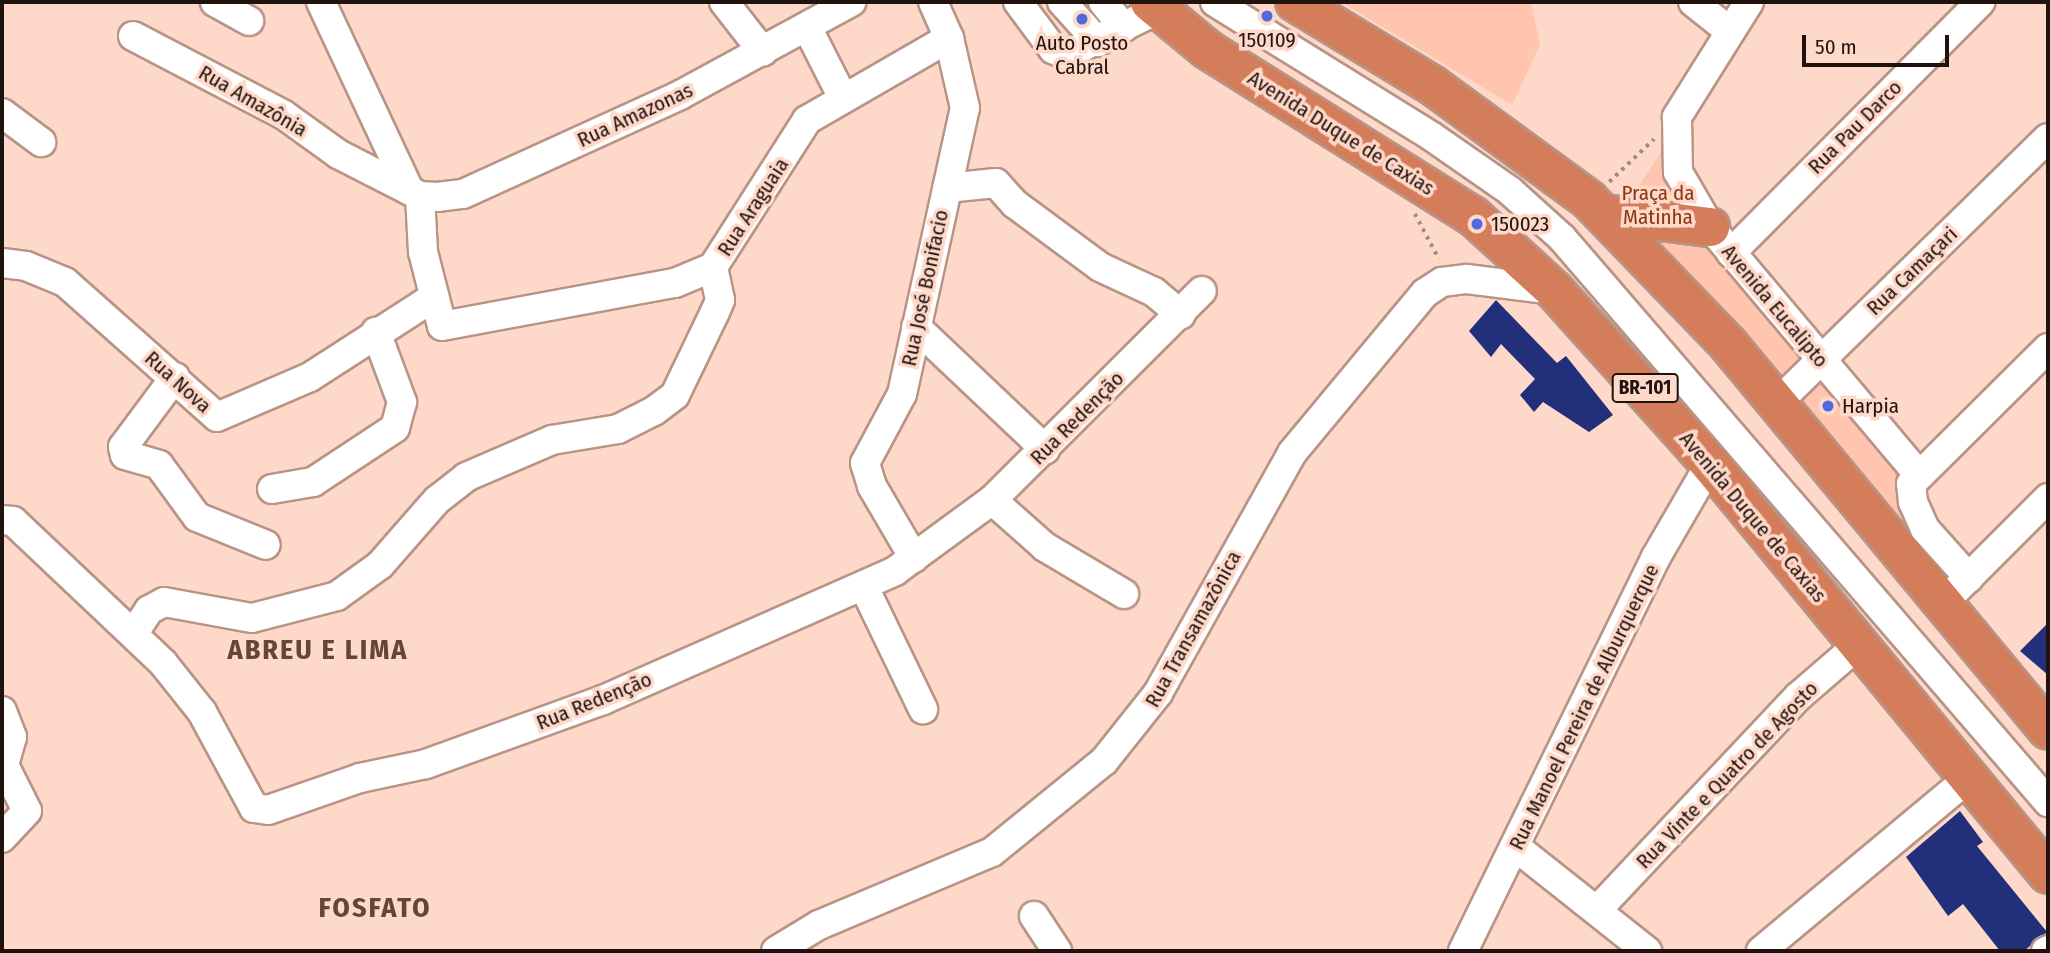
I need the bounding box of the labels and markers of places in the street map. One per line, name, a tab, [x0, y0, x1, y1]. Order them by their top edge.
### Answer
marker: 150109	[1259, 8, 1275, 24]
marker: Auto Posto Cabral	[1074, 11, 1090, 27]
place label: 150109	[1238, 27, 1296, 53]
place label: Auto Posto Cabral	[1036, 30, 1128, 80]
place label: 150023	[1491, 211, 1549, 237]
marker: 150023	[1469, 216, 1485, 232]
place label: Harpia	[1842, 393, 1899, 419]
marker: Harpia	[1820, 398, 1836, 414]

